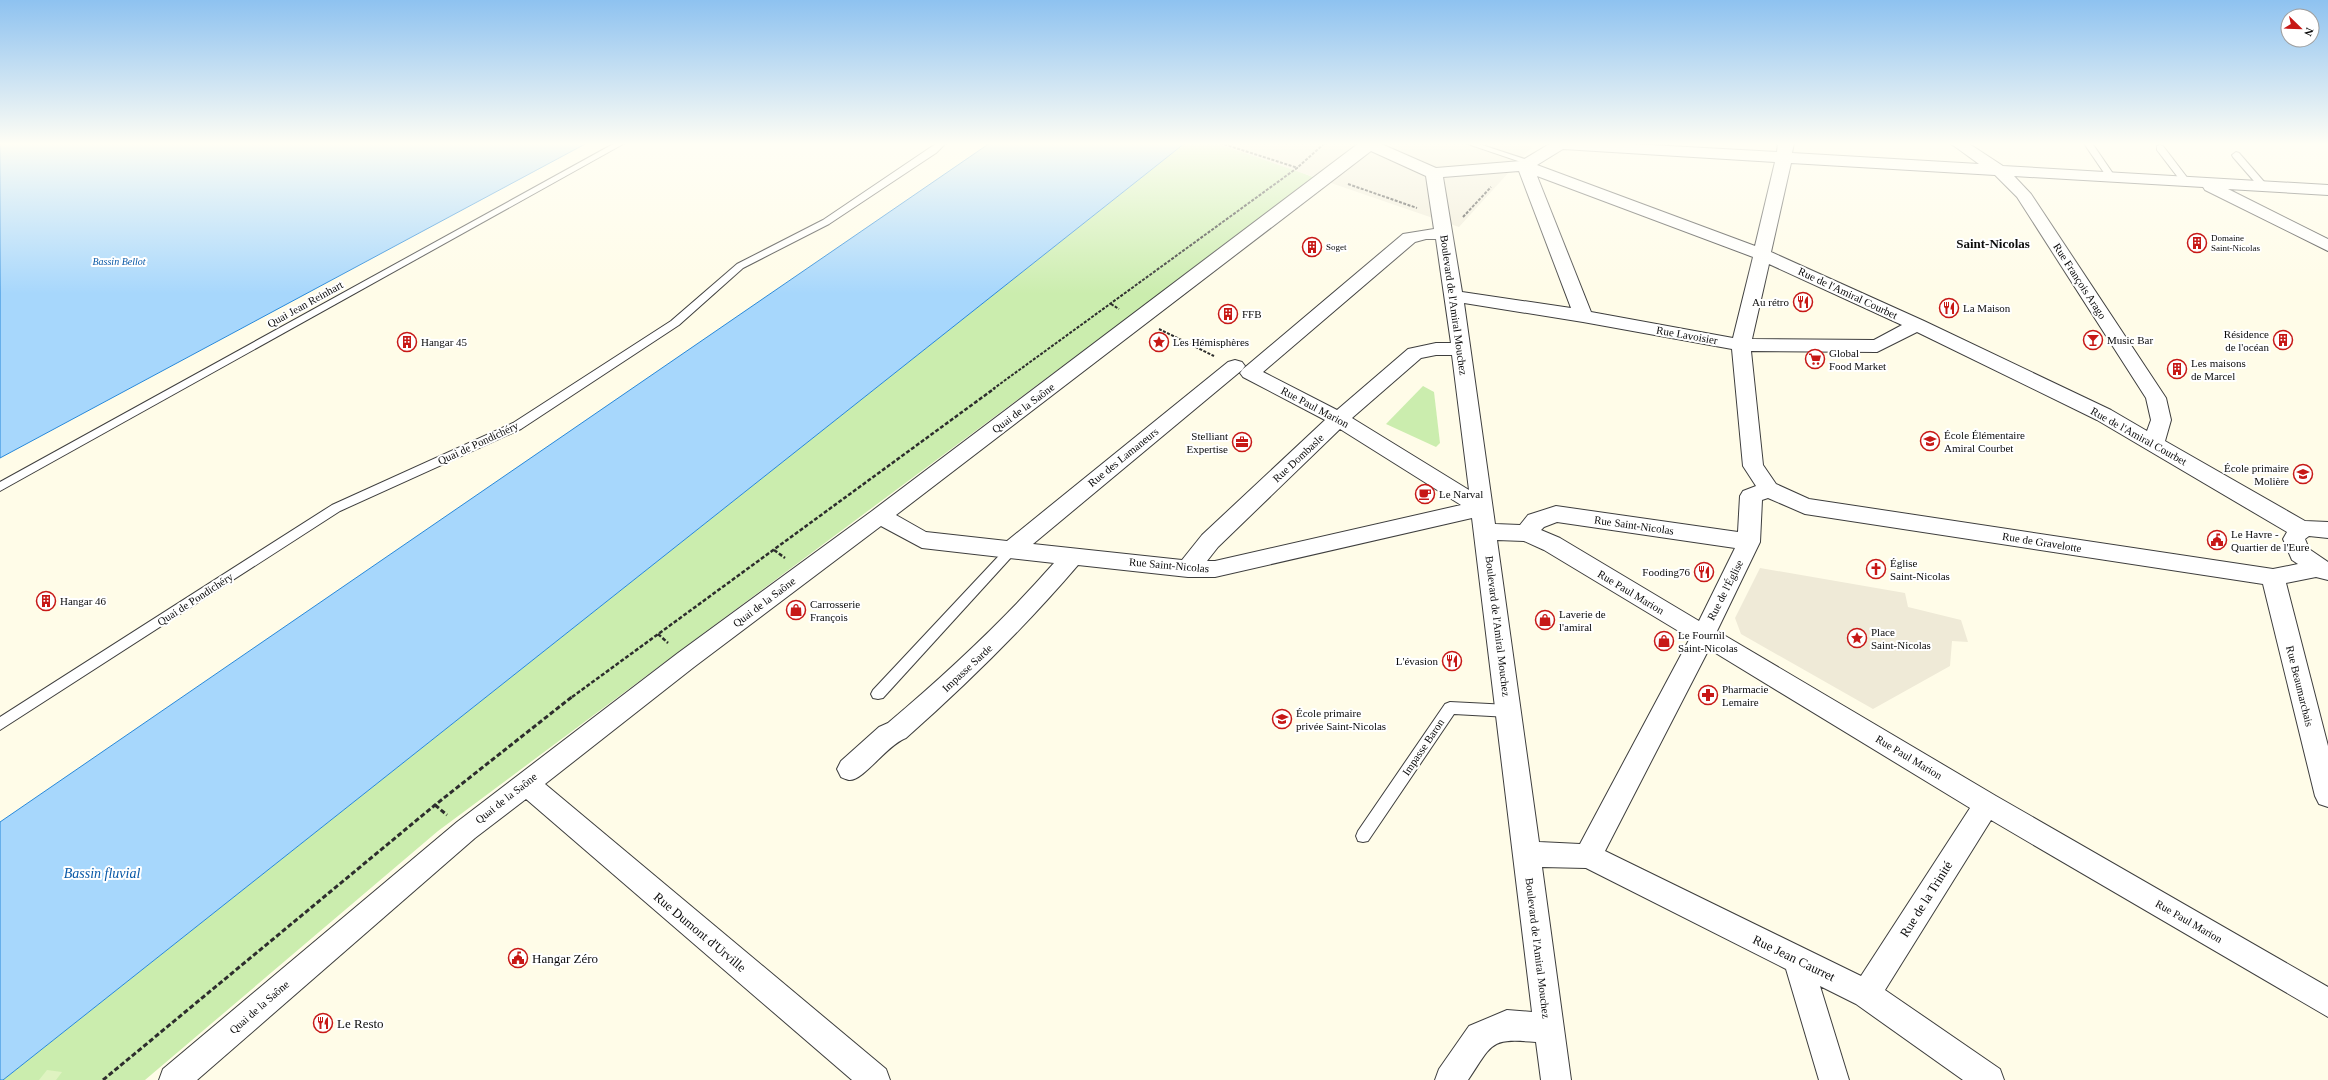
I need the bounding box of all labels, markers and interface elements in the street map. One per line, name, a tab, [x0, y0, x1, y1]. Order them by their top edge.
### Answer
north arrow	[2280, 8, 2320, 48]
text: N	[2302, 26, 2316, 38]
building icon: Domaine Saint-Nicolas	[2186, 232, 2208, 254]
place label: Domaine Saint-Nicolas	[2211, 233, 2260, 253]
street label: Boulevard de l'Amiral Mouchez	[1438, 234, 1470, 376]
building icon: Soget	[1301, 236, 1323, 258]
district label: Saint-Nicolas	[1956, 236, 2030, 251]
street label: Rue François Arago	[2051, 241, 2109, 322]
place label: Soget	[1326, 242, 1347, 252]
water label: Bassin Bellot	[92, 256, 146, 267]
street label: Rue de l'Amiral Courbet	[1797, 265, 1899, 321]
street label: Quai Jean Reinhart	[265, 278, 345, 330]
restaurant icon: Au rétro	[1792, 291, 1814, 313]
place label: Au rétro	[1752, 296, 1789, 308]
restaurant icon: La Maison	[1938, 297, 1960, 319]
place label: La Maison	[1963, 302, 2011, 314]
building icon: FFB	[1217, 303, 1239, 325]
place label: FFB	[1242, 308, 1262, 320]
street label: Rue Lavoisier	[1655, 324, 1719, 346]
place label: Résidence de l'océan	[2224, 328, 2269, 353]
bar icon: Music Bar	[2082, 329, 2104, 351]
building icon: Résidence de l'océan	[2272, 329, 2294, 351]
building icon: Hangar 45	[396, 331, 418, 353]
place icon: Les Hémisphères	[1148, 331, 1170, 353]
place label: Music Bar	[2107, 334, 2153, 346]
place label: Hangar 45	[421, 336, 468, 348]
place label: Les Hémisphères	[1173, 336, 1249, 348]
place label: Global Food Market	[1829, 347, 1886, 372]
supermarket icon: Global Food Market	[1804, 348, 1826, 370]
place label: Les maisons de Marcel	[2191, 357, 2246, 382]
building icon: Les maisons de Marcel	[2166, 358, 2188, 380]
street label: Quai de la Saône	[990, 381, 1057, 435]
street label: Rue Paul Marion	[1279, 384, 1351, 430]
street label: Rue de l'Amiral Courbet	[2089, 405, 2189, 467]
street label: Quai de Pondichéry	[436, 419, 521, 467]
street label: Rue des Lamaneurs	[1086, 425, 1160, 489]
place label: École Élémentaire Amiral Courbet	[1944, 429, 2025, 454]
place label: Stelliant Expertise	[1186, 430, 1228, 455]
school or university icon: École Élémentaire Amiral Courbet	[1919, 430, 1941, 452]
office icon: Stelliant Expertise	[1231, 431, 1253, 453]
street label: Rue Dombasle	[1270, 431, 1326, 485]
place label: École primaire Molière	[2224, 462, 2289, 487]
school or university icon: École primaire Molière	[2292, 463, 2314, 485]
cafe icon: Le Narval	[1414, 483, 1436, 505]
place label: Le Narval	[1439, 488, 1483, 500]
street label: Rue Saint-Nicolas	[1593, 513, 1675, 537]
place label: Le Havre - Quartier de l'Eure	[2231, 528, 2309, 553]
public building icon: Le Havre - Quartier de l'Eure	[2206, 529, 2228, 551]
street label: Rue de Gravelotte	[2002, 530, 2083, 554]
street label: Boulevard de l'Amiral Mouchez	[1483, 555, 1513, 697]
street label: Rue Saint-Nicolas	[1128, 556, 1210, 574]
place label: Église Saint-Nicolas	[1890, 557, 1950, 582]
street label: Rue de l'Église	[1705, 558, 1745, 622]
church icon: Église Saint-Nicolas	[1865, 558, 1887, 580]
restaurant icon: Fooding76	[1693, 561, 1715, 583]
place label: Fooding76	[1642, 566, 1690, 578]
street label: Rue Paul Marion	[1596, 567, 1667, 617]
street label: Quai de Pondichéry	[155, 570, 235, 628]
street label: Quai de la Saône	[731, 575, 798, 629]
building icon: Hangar 46	[35, 590, 57, 612]
place label: Hangar 46	[60, 595, 107, 607]
place label: Carrosserie François	[810, 598, 860, 623]
shop icon: Carrosserie François	[785, 599, 807, 621]
place label: Laverie de l'amiral	[1559, 608, 1606, 633]
shop icon: Laverie de l'amiral	[1534, 609, 1556, 631]
place label: Place Saint-Nicolas	[1871, 626, 1931, 651]
place icon: Place Saint-Nicolas	[1846, 627, 1868, 649]
place label: Le Fournil Saint-Nicolas	[1678, 629, 1738, 654]
shop icon: Le Fournil Saint-Nicolas	[1653, 630, 1675, 652]
street label: Impasse Sarde	[940, 642, 995, 694]
street label: Rue Beaumarchais	[2284, 644, 2316, 728]
restaurant icon: L'évasion	[1441, 650, 1463, 672]
place label: L'évasion	[1396, 655, 1438, 667]
place label: Pharmacie Lemaire	[1722, 683, 1769, 708]
pharmacy icon: Pharmacie Lemaire	[1697, 684, 1719, 706]
place label: École primaire privée Saint-Nicolas	[1296, 707, 1386, 732]
school or university icon: École primaire privée Saint-Nicolas	[1271, 708, 1293, 730]
street label: Impasse Baron	[1400, 716, 1447, 778]
street label: Rue Paul Marion	[1874, 732, 1945, 782]
street label: Quai de la Saône	[473, 770, 539, 826]
street label: Rue de la Trinité	[1897, 858, 1956, 940]
water label: Bassin fluvial	[64, 866, 140, 881]
street label: Boulevard de l'Amiral Mouchez	[1523, 877, 1553, 1019]
street label: Rue Dumont d'Urville	[651, 889, 749, 975]
street label: Rue Paul Marion	[2153, 897, 2225, 945]
street label: Rue Jean Caurret	[1750, 932, 1838, 985]
public building icon: Hangar Zéro	[507, 947, 529, 969]
place label: Hangar Zéro	[532, 951, 598, 966]
street label: Quai de la Saône	[227, 978, 291, 1036]
restaurant icon: Le Resto	[312, 1012, 334, 1034]
place label: Le Resto	[337, 1016, 384, 1031]

